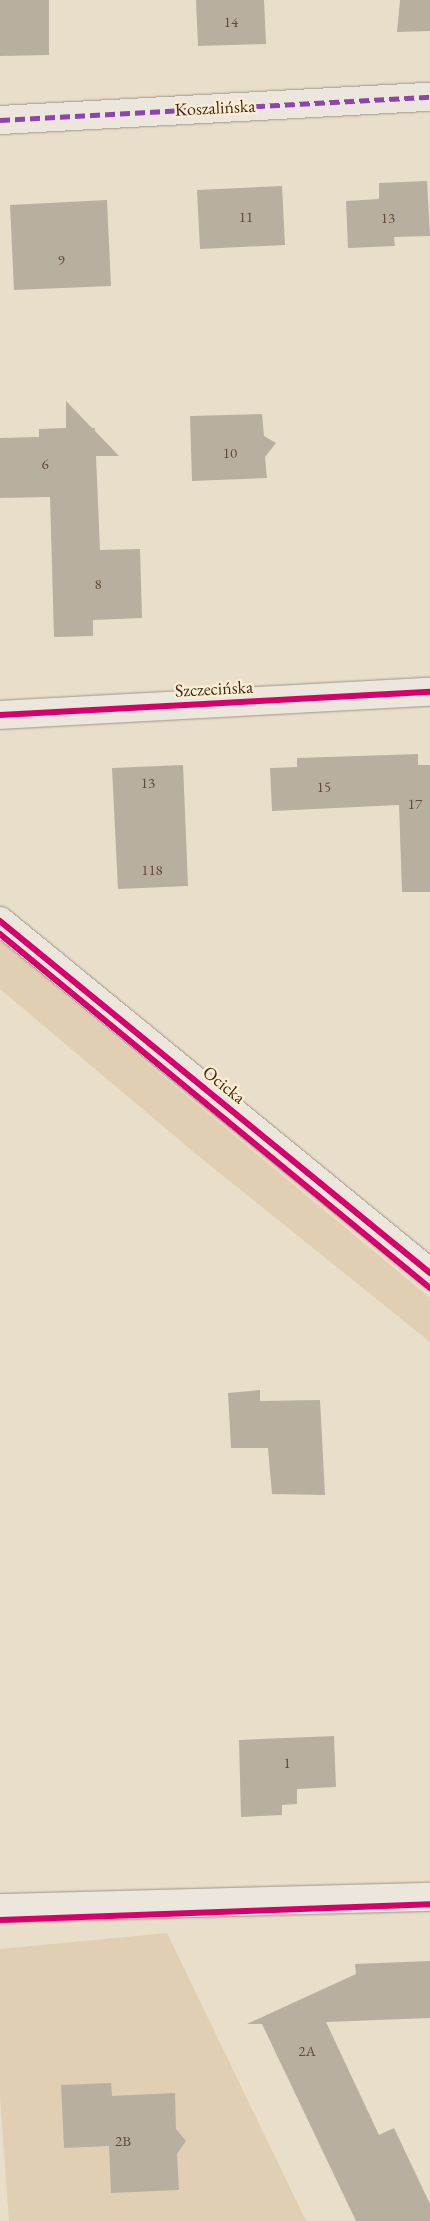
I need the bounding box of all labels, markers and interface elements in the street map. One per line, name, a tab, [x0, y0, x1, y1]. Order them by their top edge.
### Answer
house number: 14	[224, 13, 238, 31]
street label: Koszalińska	[174, 95, 256, 121]
house number: 11	[239, 208, 253, 226]
house number: 13	[381, 209, 395, 227]
house number: 9	[57, 251, 65, 269]
house number: 10	[223, 444, 237, 462]
house number: 6	[41, 455, 49, 473]
house number: 8	[94, 575, 102, 593]
street label: Szczecińska	[174, 676, 254, 702]
house number: 13	[141, 774, 155, 792]
house number: 15	[317, 778, 331, 796]
house number: 17	[408, 795, 422, 813]
house number: 118	[141, 861, 163, 879]
street label: Ocicka	[198, 1061, 250, 1109]
house number: 1	[283, 1754, 291, 1772]
house number: 2A	[298, 2042, 316, 2060]
house number: 2B	[115, 2132, 131, 2150]

